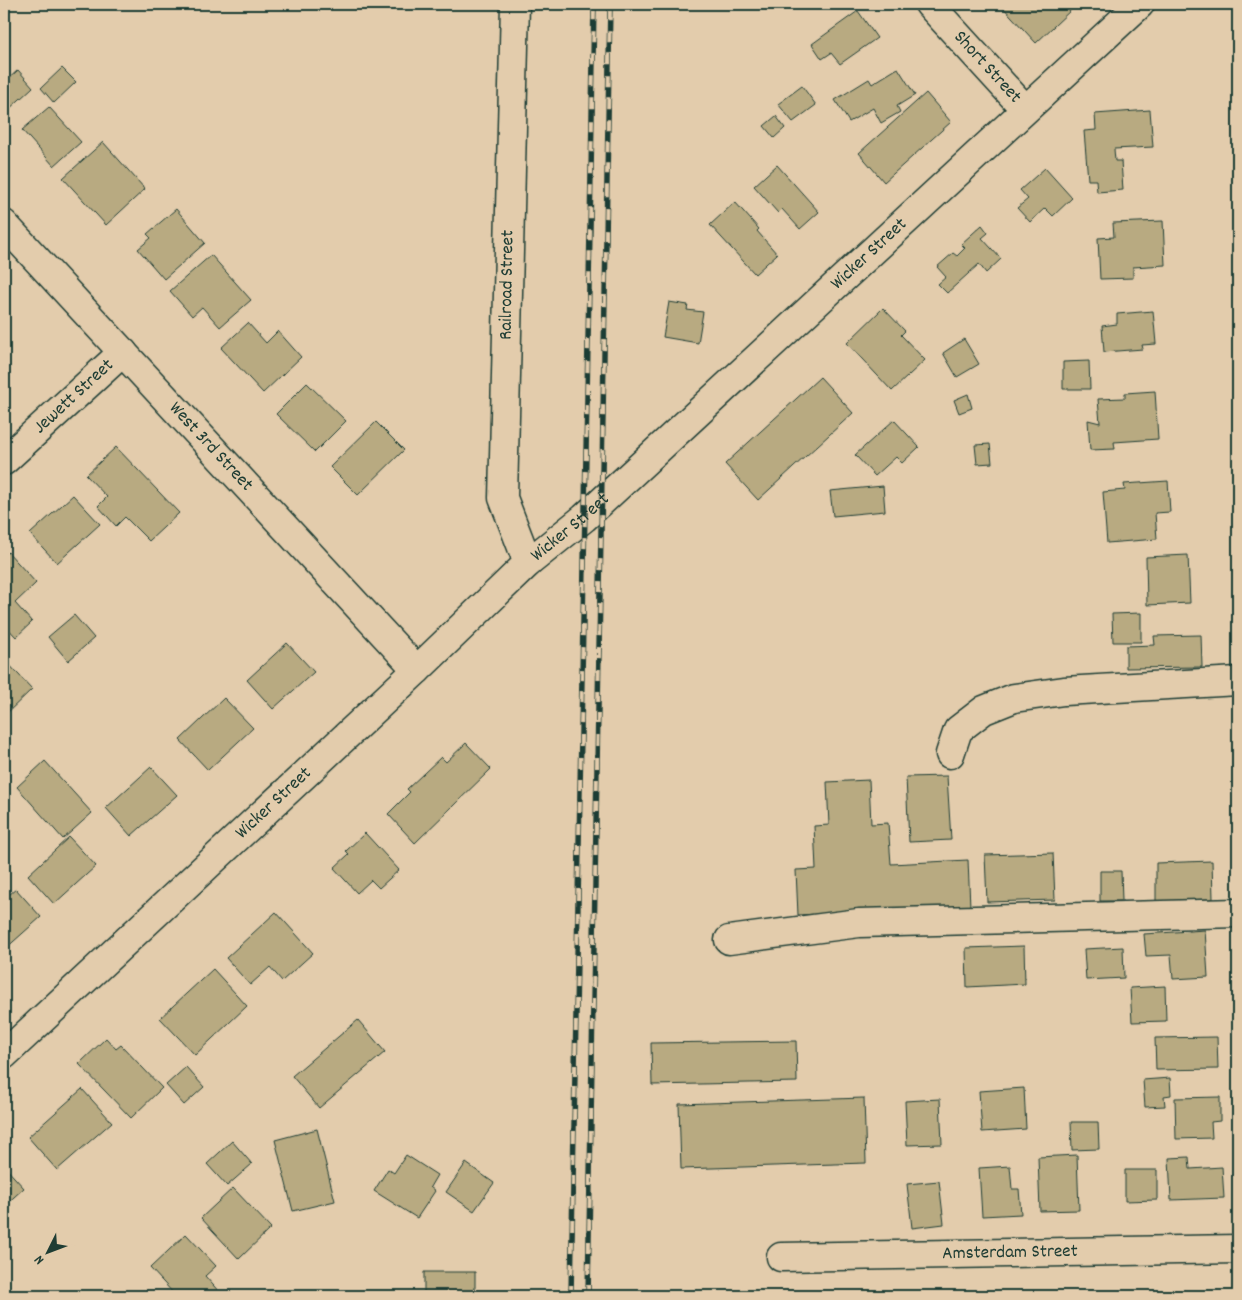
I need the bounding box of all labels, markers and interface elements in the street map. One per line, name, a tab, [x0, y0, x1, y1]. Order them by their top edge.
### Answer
street label: Short Street	[947, 25, 1027, 110]
street label: Wicker Street	[825, 212, 914, 297]
street label: Railroad Street	[494, 230, 522, 340]
street label: Jewett Street	[28, 353, 120, 441]
street label: West 3rd Street	[162, 396, 259, 498]
street label: Wicker Street	[525, 487, 616, 569]
street label: Wicker Street	[230, 761, 318, 846]
north arrow	[22, 1228, 72, 1278]
street label: Amsterdam Street	[942, 1238, 1078, 1268]
text: N	[30, 1250, 50, 1269]

